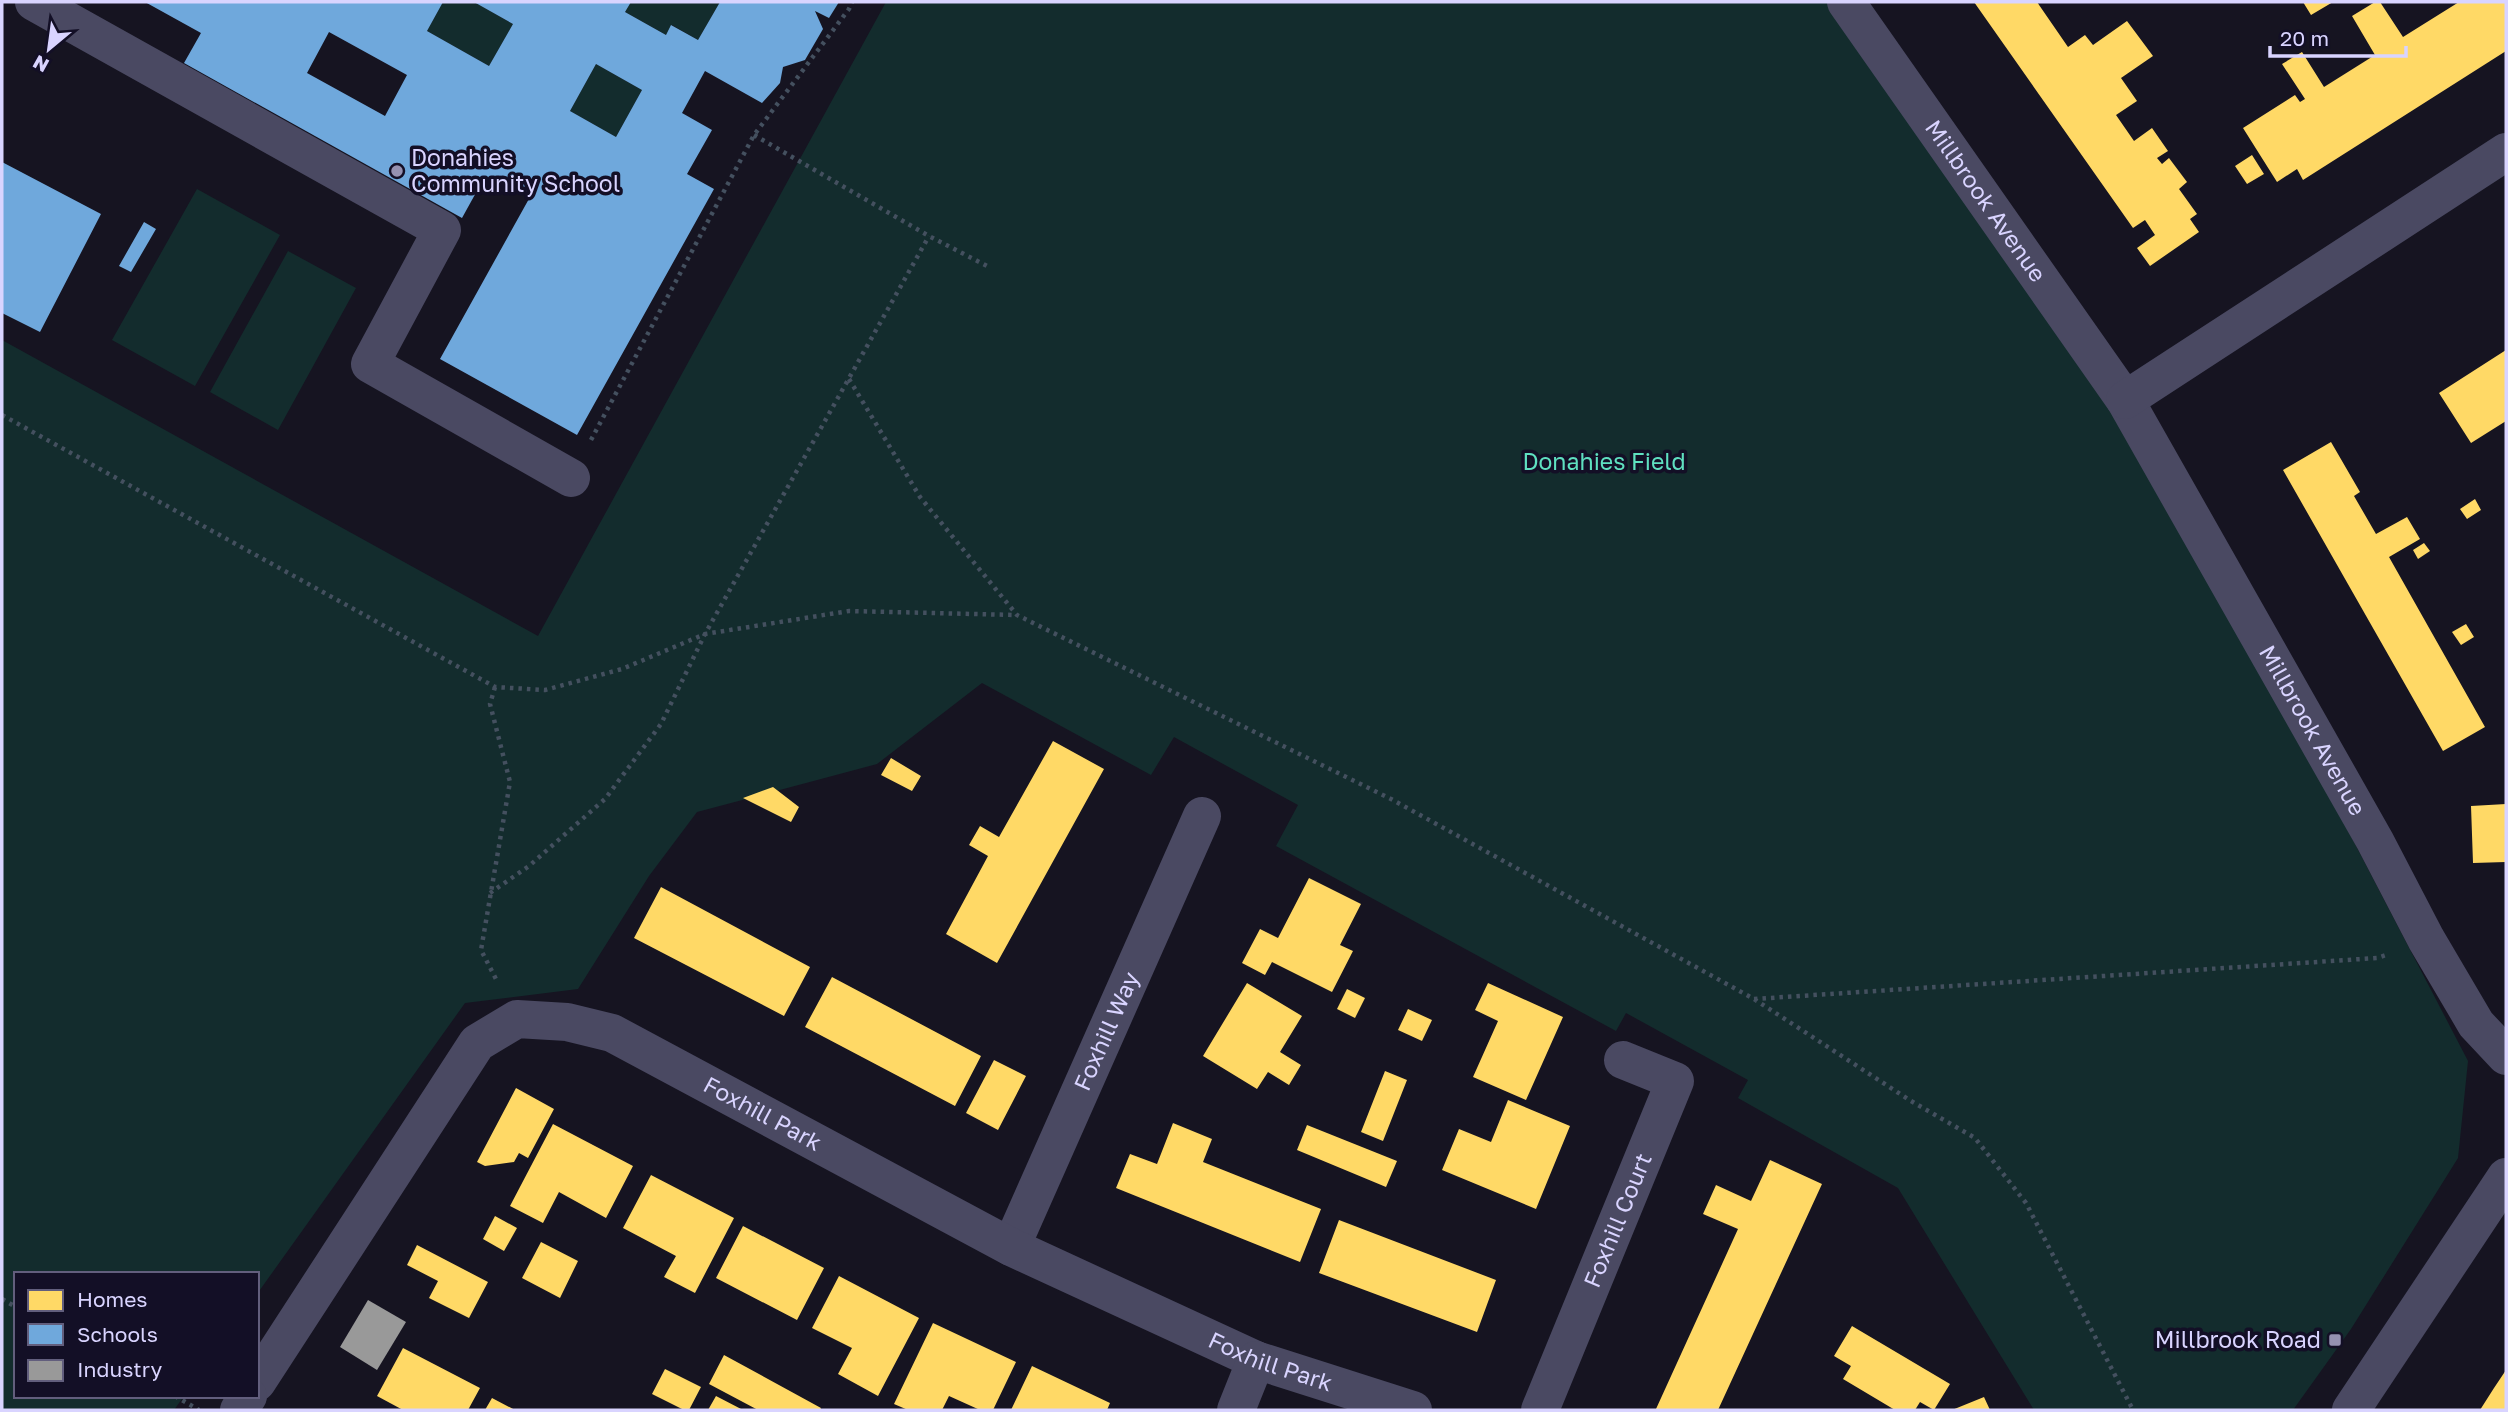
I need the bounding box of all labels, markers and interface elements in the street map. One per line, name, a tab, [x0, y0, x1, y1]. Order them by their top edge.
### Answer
north arrow	[14, 14, 84, 84]
scale bar	[2270, 14, 2406, 58]
text: 20 m	[2280, 25, 2329, 51]
text: N	[29, 51, 52, 78]
street label: Millbrook Avenue	[1920, 114, 2053, 287]
place label: Donahies Community School	[411, 143, 620, 197]
marker: Donahies Community School	[389, 163, 405, 179]
park label: Donahies Field	[1522, 447, 1686, 475]
street label: Millbrook Avenue	[2254, 640, 2373, 820]
street label: Foxhill Way	[1067, 967, 1144, 1095]
street label: Foxhill Park	[699, 1070, 827, 1156]
street label: Foxhill Court	[1577, 1149, 1657, 1291]
legend	[14, 1272, 259, 1398]
text: Homes	[77, 1286, 147, 1312]
text: Schools	[77, 1321, 158, 1347]
street label: Foxhill Park	[1204, 1325, 1336, 1396]
place label: Millbrook Road	[2155, 1325, 2321, 1353]
marker: Millbrook Road	[2327, 1332, 2343, 1348]
text: Industry	[77, 1356, 162, 1382]

